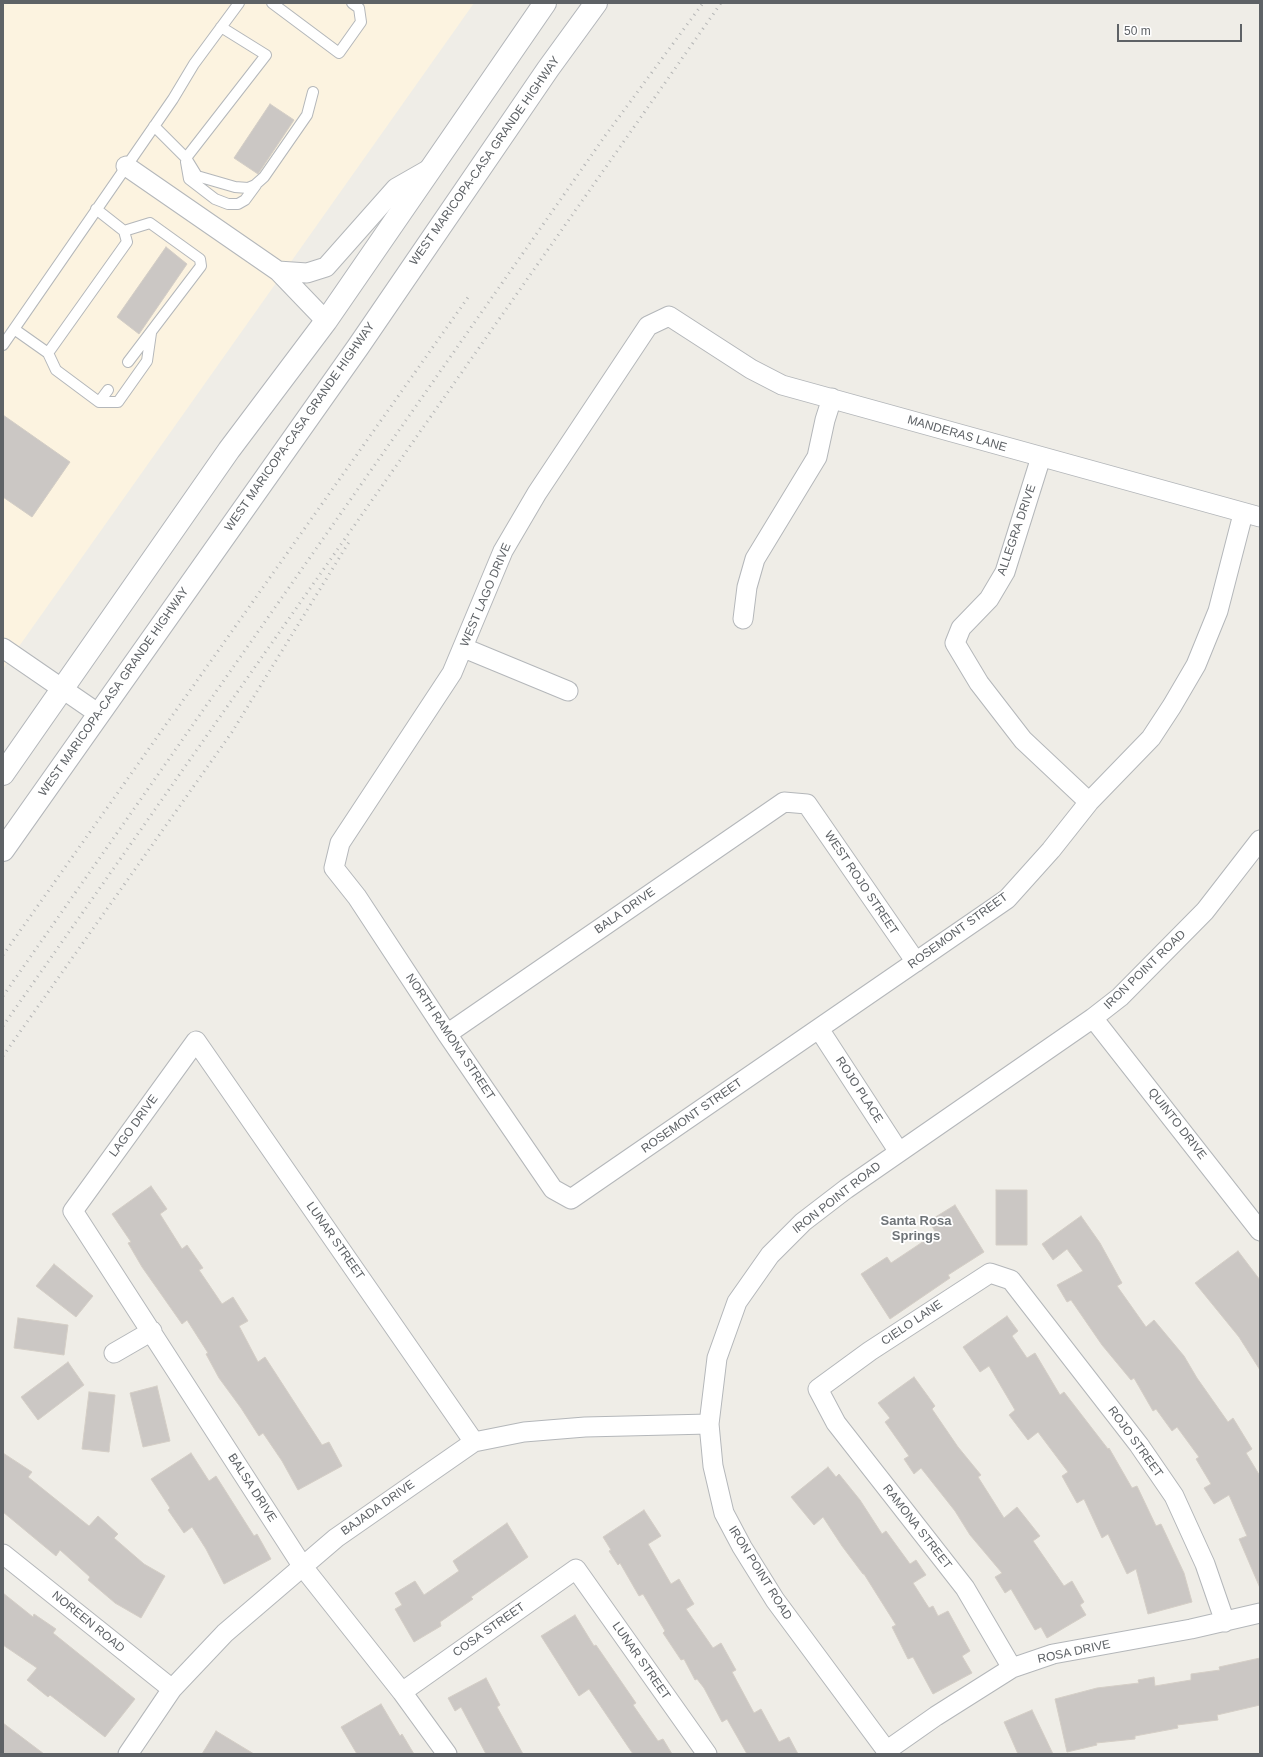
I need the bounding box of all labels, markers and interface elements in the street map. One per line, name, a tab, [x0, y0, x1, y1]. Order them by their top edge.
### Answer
scale bar	[1119, 16, 1244, 42]
text: 50 m	[1124, 24, 1151, 38]
street label: WEST MARICOPA-CASA GRANDE HIGHWAY	[407, 54, 563, 268]
street label: WEST MARICOPA-CASA GRANDE HIGHWAY	[222, 320, 378, 534]
street label: MANDERAS LANE	[906, 413, 1008, 455]
street label: ALLEGRA DRIVE	[995, 483, 1039, 577]
street label: WEST LAGO DRIVE	[458, 541, 514, 649]
street label: WEST MARICOPA-CASA GRANDE HIGHWAY	[36, 585, 192, 799]
street label: WEST ROJO STREET	[821, 828, 901, 938]
street label: BALA DRIVE	[592, 885, 658, 937]
street label: ROSEMONT STREET	[905, 890, 1011, 972]
street label: IRON POINT ROAD	[1101, 927, 1189, 1013]
street label: NORTH RAMONA STREET	[402, 971, 498, 1103]
street label: ROJO PLACE	[832, 1054, 886, 1126]
street label: ROSEMONT STREET	[639, 1076, 745, 1156]
street label: QUINTO DRIVE	[1145, 1086, 1209, 1162]
street label: LAGO DRIVE	[107, 1092, 161, 1160]
street label: IRON POINT ROAD	[790, 1159, 884, 1237]
street label: LUNAR STREET	[303, 1199, 367, 1283]
district label: Santa Rosa Springs	[881, 1213, 951, 1244]
street label: CIELO LANE	[879, 1297, 945, 1349]
street label: ROJO STREET	[1104, 1404, 1166, 1480]
street label: BALSA DRIVE	[225, 1451, 279, 1525]
street label: BAJADA DRIVE	[338, 1477, 418, 1539]
street label: RAMONA STREET	[880, 1482, 954, 1572]
street label: IRON POINT ROAD	[725, 1523, 795, 1623]
street label: NOREEN ROAD	[49, 1588, 127, 1656]
street label: COSA STREET	[450, 1600, 528, 1660]
street label: LUNAR STREET	[609, 1619, 673, 1703]
street label: ROSA DRIVE	[1036, 1637, 1112, 1667]

